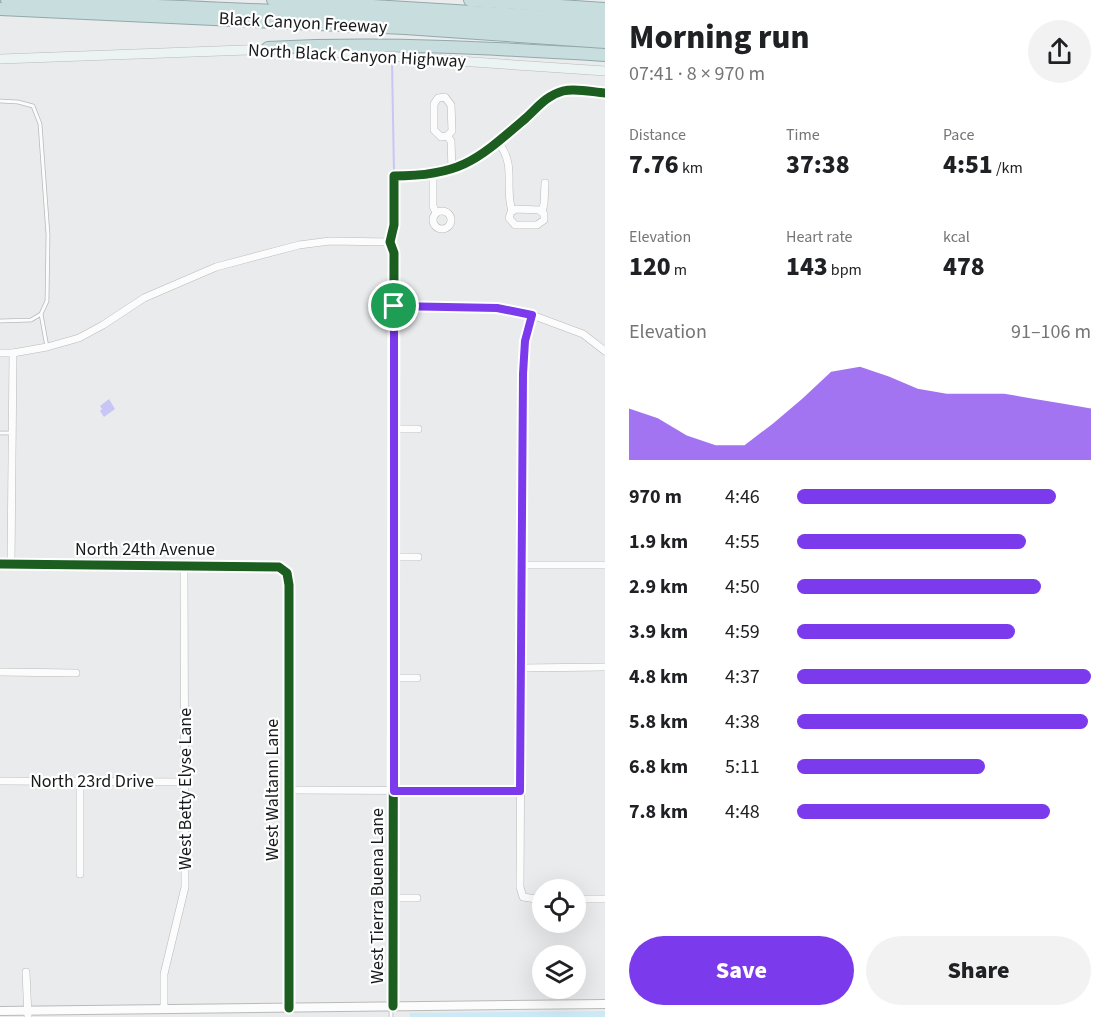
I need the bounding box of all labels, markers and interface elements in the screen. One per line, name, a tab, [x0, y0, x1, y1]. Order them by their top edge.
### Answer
street label: Black Canyon Freeway	[218, 6, 388, 40]
text: Morning run	[629, 14, 809, 61]
button: share	[1028, 20, 1091, 83]
street label: North Black Canyon Highway	[247, 38, 467, 74]
text: 07:41 · 8 × 970 m	[629, 60, 765, 88]
text: Distance	[629, 124, 686, 146]
text: Time	[786, 124, 820, 146]
text: Pace	[943, 124, 974, 146]
text: 7.76	[629, 146, 679, 183]
text: 37:38	[786, 146, 850, 183]
text: 4:51	[943, 146, 993, 183]
text: km	[679, 157, 703, 179]
text: /km	[993, 157, 1023, 179]
text: Elevation	[629, 226, 691, 248]
text: Heart rate	[786, 226, 853, 248]
text: kcal	[943, 226, 970, 248]
text: 120	[629, 248, 671, 285]
text: 143	[786, 248, 828, 285]
text: 478	[943, 248, 985, 285]
text: m	[671, 259, 687, 281]
text: bpm	[828, 259, 862, 281]
pin	[368, 280, 419, 331]
icon: arrive	[377, 289, 410, 322]
text: Elevation	[629, 318, 707, 346]
text: 91–106 m	[1011, 318, 1091, 346]
text: 970 m	[629, 483, 682, 511]
text: 4:46	[725, 483, 760, 511]
text: 1.9 km	[629, 528, 688, 556]
text: 4:55	[725, 528, 760, 556]
street label: North 24th Avenue	[75, 537, 215, 562]
text: 2.9 km	[629, 573, 688, 601]
text: 4:50	[725, 573, 760, 601]
text: 3.9 km	[629, 618, 688, 646]
text: 4:59	[725, 618, 760, 646]
text: 4.8 km	[629, 663, 688, 691]
text: 4:37	[725, 663, 760, 691]
street label: West Betty Elyse Lane	[173, 708, 198, 870]
text: 5.8 km	[629, 708, 688, 736]
text: 4:38	[725, 708, 760, 736]
street label: West Waltann Lane	[260, 719, 285, 861]
text: 6.8 km	[629, 753, 688, 781]
text: 5:11	[725, 753, 760, 781]
street label: North 23rd Drive	[30, 769, 154, 794]
text: 7.8 km	[629, 798, 688, 826]
text: 4:48	[725, 798, 760, 826]
street label: West Tierra Buena Lane	[365, 808, 390, 984]
map controls	[532, 879, 586, 999]
button: locate	[532, 879, 586, 933]
button: Save	[629, 936, 854, 1005]
button: Share	[866, 936, 1091, 1005]
button: layers	[532, 945, 586, 999]

